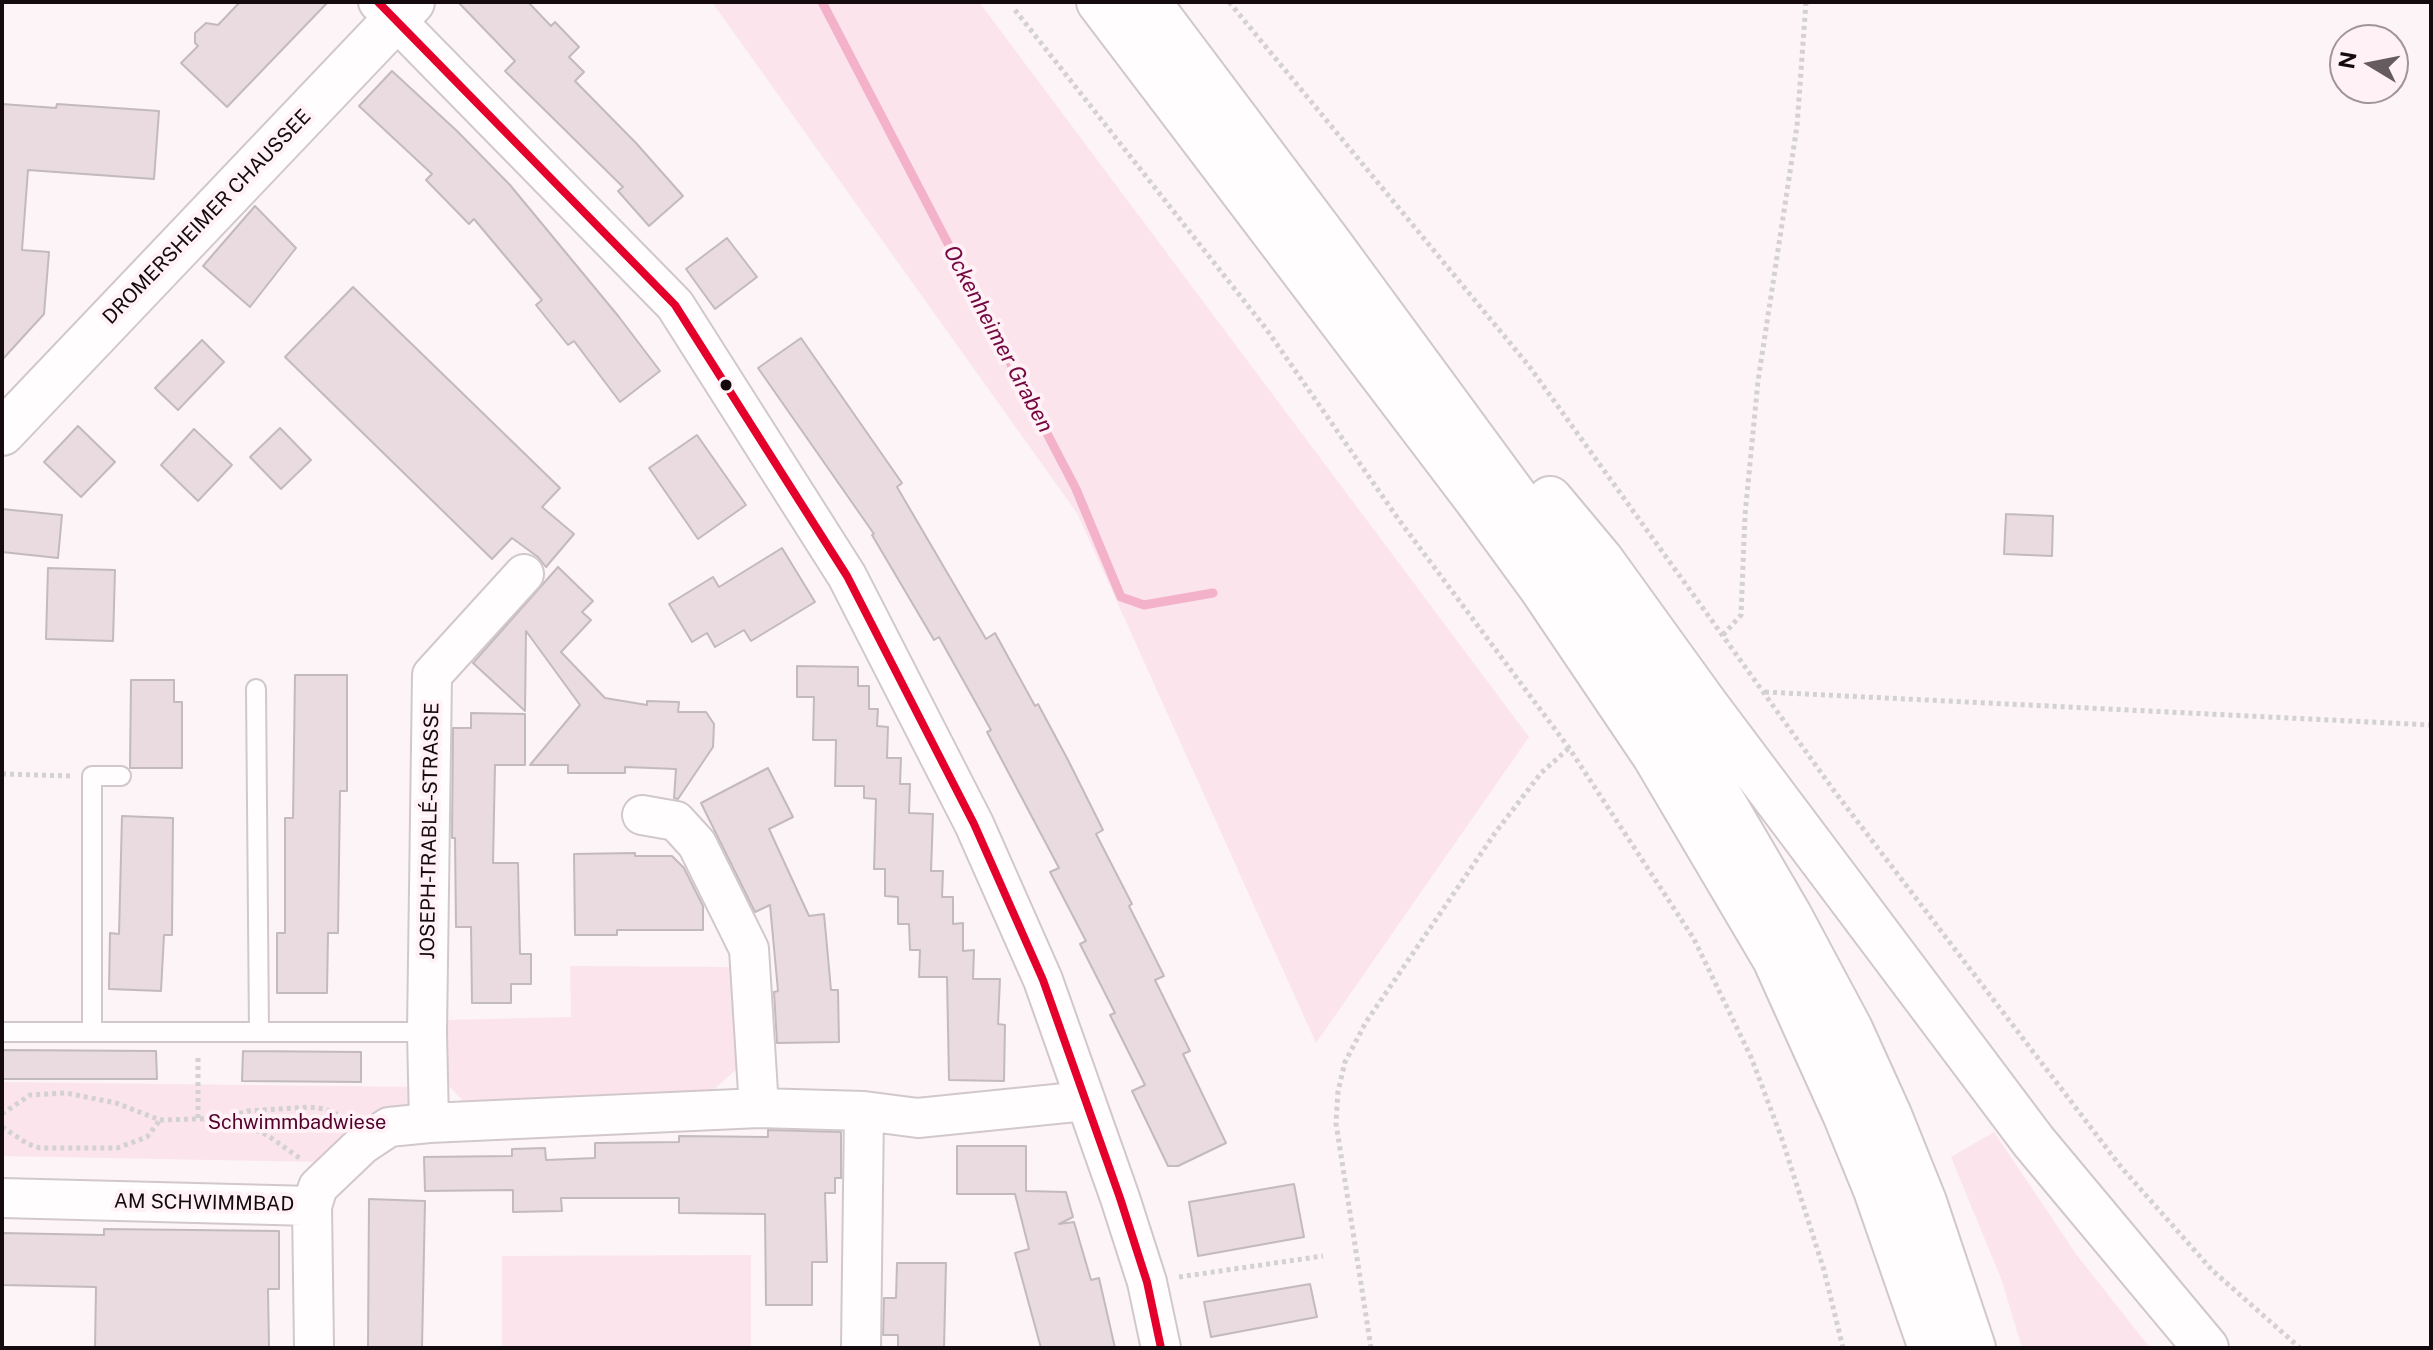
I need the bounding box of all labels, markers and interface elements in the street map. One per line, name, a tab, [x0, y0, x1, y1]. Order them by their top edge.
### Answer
north arrow	[2329, 24, 2409, 104]
text: N	[2333, 49, 2362, 71]
street label: DROMERSHEIMER CHAUSSEE	[98, 105, 316, 329]
water label: Ockenheimer Graben	[937, 241, 1059, 437]
unlabelled marker	[718, 377, 734, 393]
street label: JOSEPH-TRABLÉ-STRASSE	[416, 702, 444, 960]
park label: Schwimmbadwiese	[208, 1111, 386, 1135]
street label: AM SCHWIMMBAD	[114, 1189, 294, 1217]

